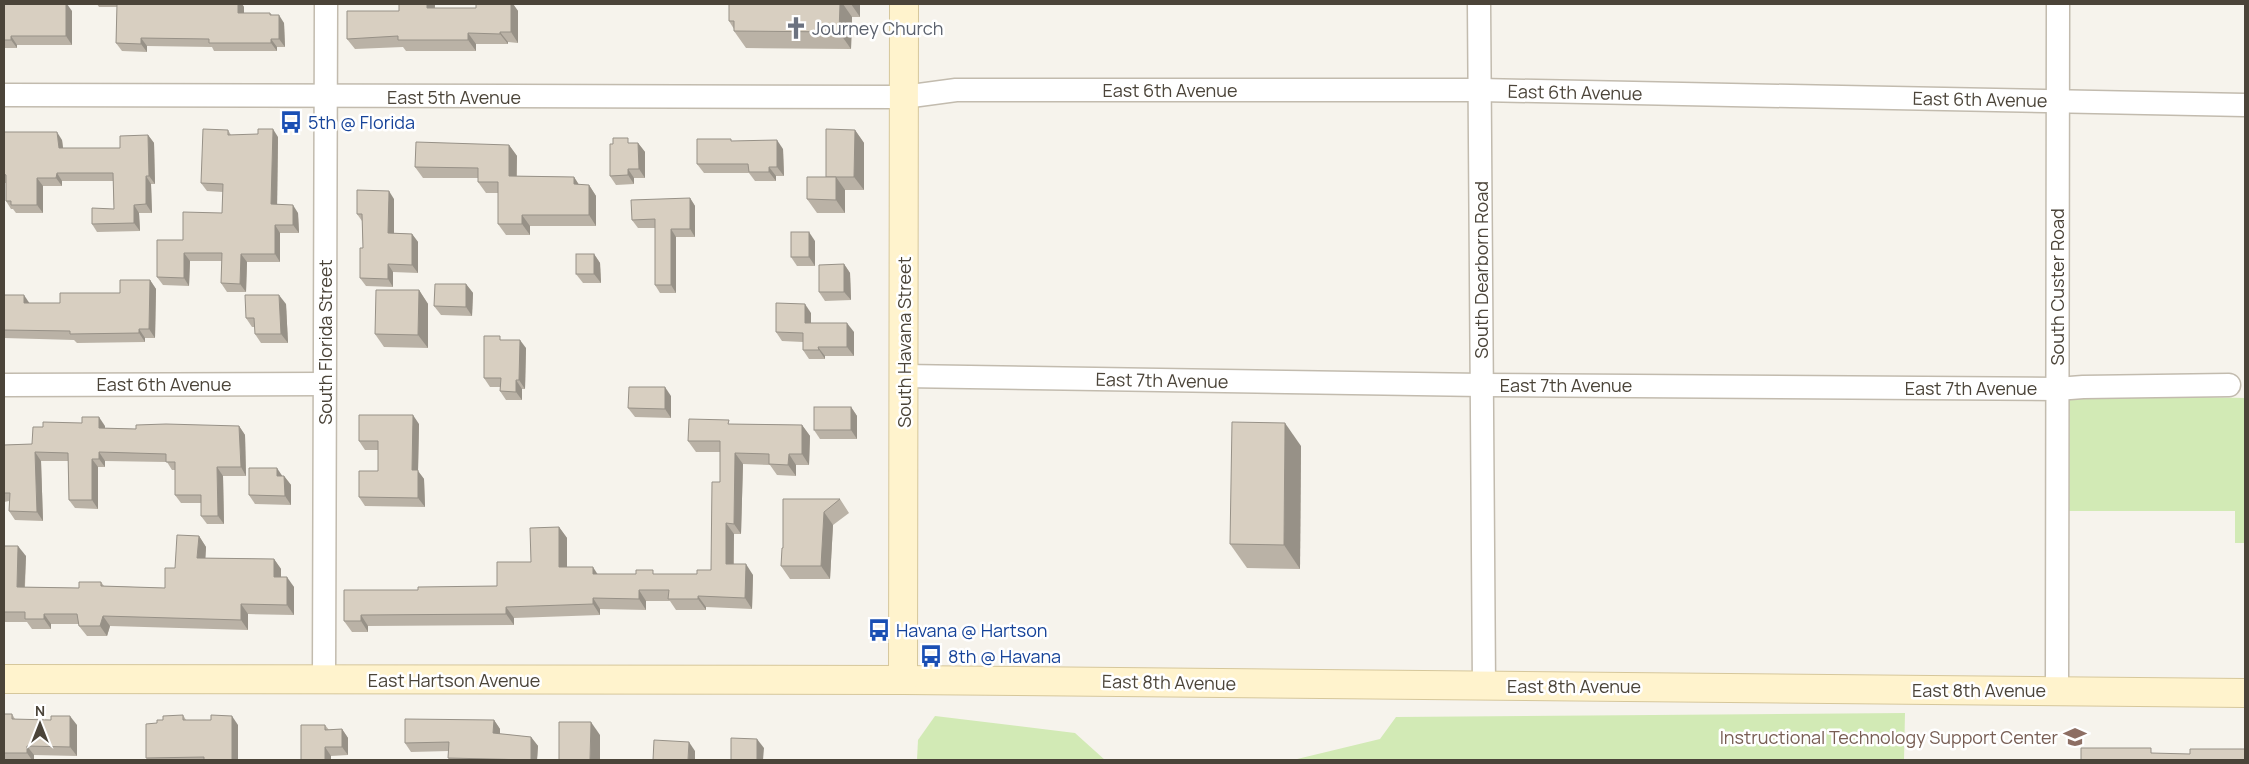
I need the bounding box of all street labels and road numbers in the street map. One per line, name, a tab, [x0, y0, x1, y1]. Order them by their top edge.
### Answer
street label: East 6th Avenue	[1103, 78, 1237, 102]
street label: East 6th Avenue	[1507, 79, 1643, 105]
street label: East 5th Avenue	[387, 85, 521, 109]
street label: East 6th Avenue	[1912, 86, 2048, 112]
street label: South Dearborn Road	[1469, 181, 1493, 359]
street label: South Custer Road	[2045, 208, 2069, 366]
street label: South Havana Street	[892, 256, 916, 428]
street label: South Florida Street	[313, 259, 337, 425]
street label: East 7th Avenue	[1095, 367, 1229, 393]
street label: East 6th Avenue	[97, 372, 231, 396]
street label: East 7th Avenue	[1500, 373, 1632, 397]
street label: East 7th Avenue	[1905, 376, 2037, 400]
street label: East Hartson Avenue	[368, 668, 540, 692]
street label: East 8th Avenue	[1102, 669, 1236, 695]
street label: East 8th Avenue	[1507, 674, 1641, 698]
street label: East 8th Avenue	[1912, 678, 2046, 702]

